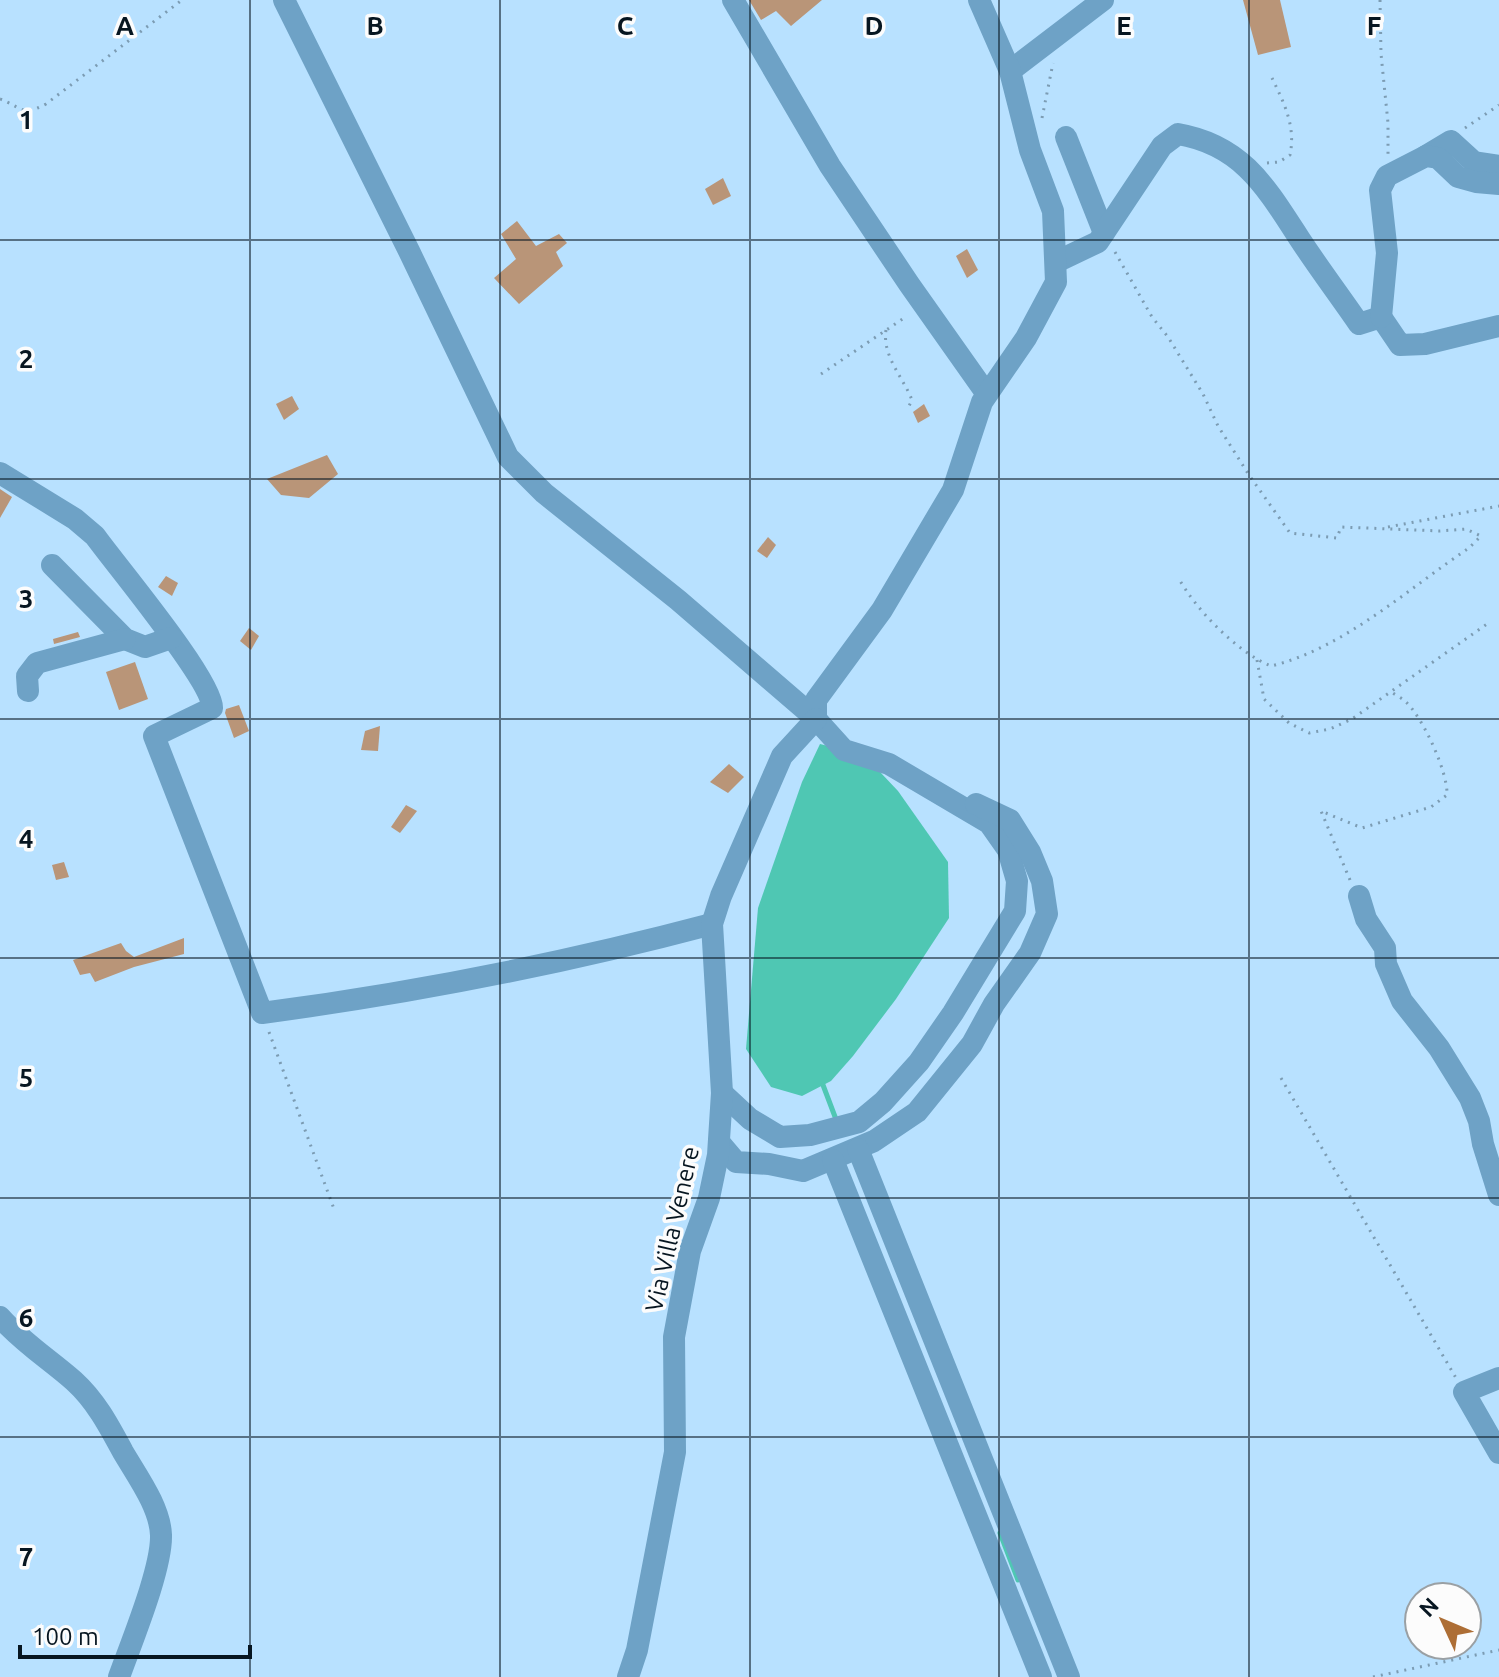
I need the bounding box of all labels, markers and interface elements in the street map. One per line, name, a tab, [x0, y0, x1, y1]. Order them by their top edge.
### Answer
text: A	[116, 11, 135, 40]
text: B	[366, 11, 384, 40]
text: C	[617, 11, 634, 40]
text: D	[865, 11, 883, 40]
text: E	[1116, 11, 1132, 40]
text: F	[1367, 11, 1381, 40]
text: 1	[19, 105, 33, 134]
text: 2	[19, 344, 33, 373]
text: 3	[19, 584, 33, 613]
text: 4	[19, 824, 33, 853]
text: 5	[19, 1063, 33, 1092]
street label: Via Villa Venere	[640, 1144, 704, 1314]
text: 6	[19, 1303, 33, 1332]
text: 7	[19, 1542, 33, 1571]
north arrow	[1403, 1581, 1483, 1661]
text: N	[1414, 1592, 1443, 1621]
scale bar	[20, 1609, 250, 1659]
text: 100 m	[32, 1623, 99, 1650]

